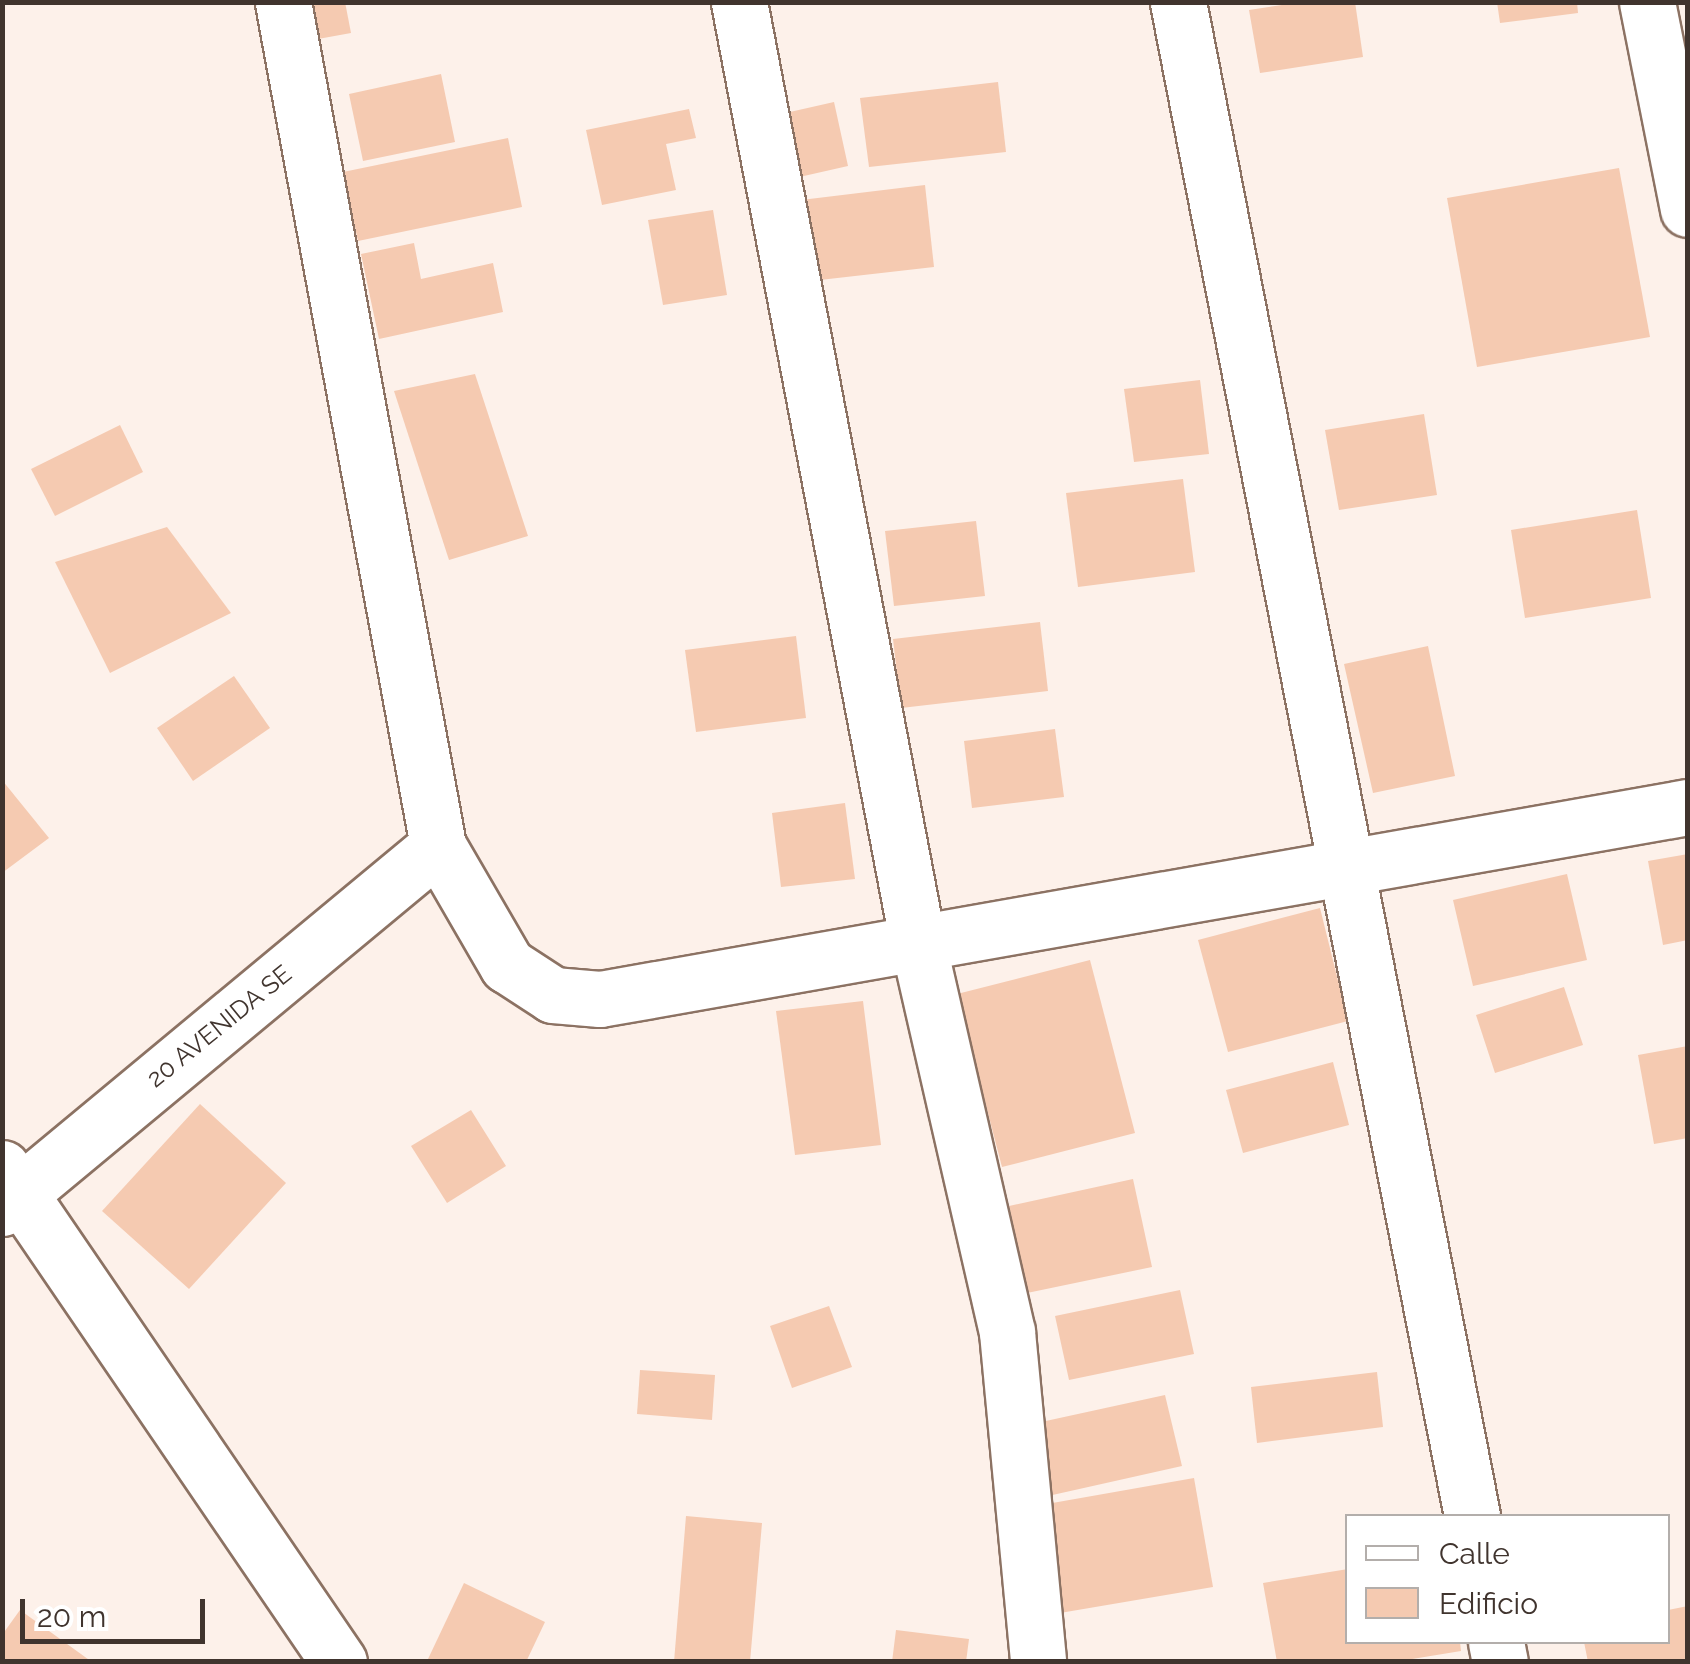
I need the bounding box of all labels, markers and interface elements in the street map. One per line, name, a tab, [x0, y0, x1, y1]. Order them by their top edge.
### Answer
street label: 20 AVENIDA SE	[140, 958, 298, 1094]
legend	[1345, 1514, 1670, 1644]
text: Calle	[1439, 1536, 1510, 1571]
scale bar	[25, 1579, 210, 1641]
text: Edificio	[1439, 1586, 1538, 1621]
text: 20 m	[37, 1599, 106, 1634]

